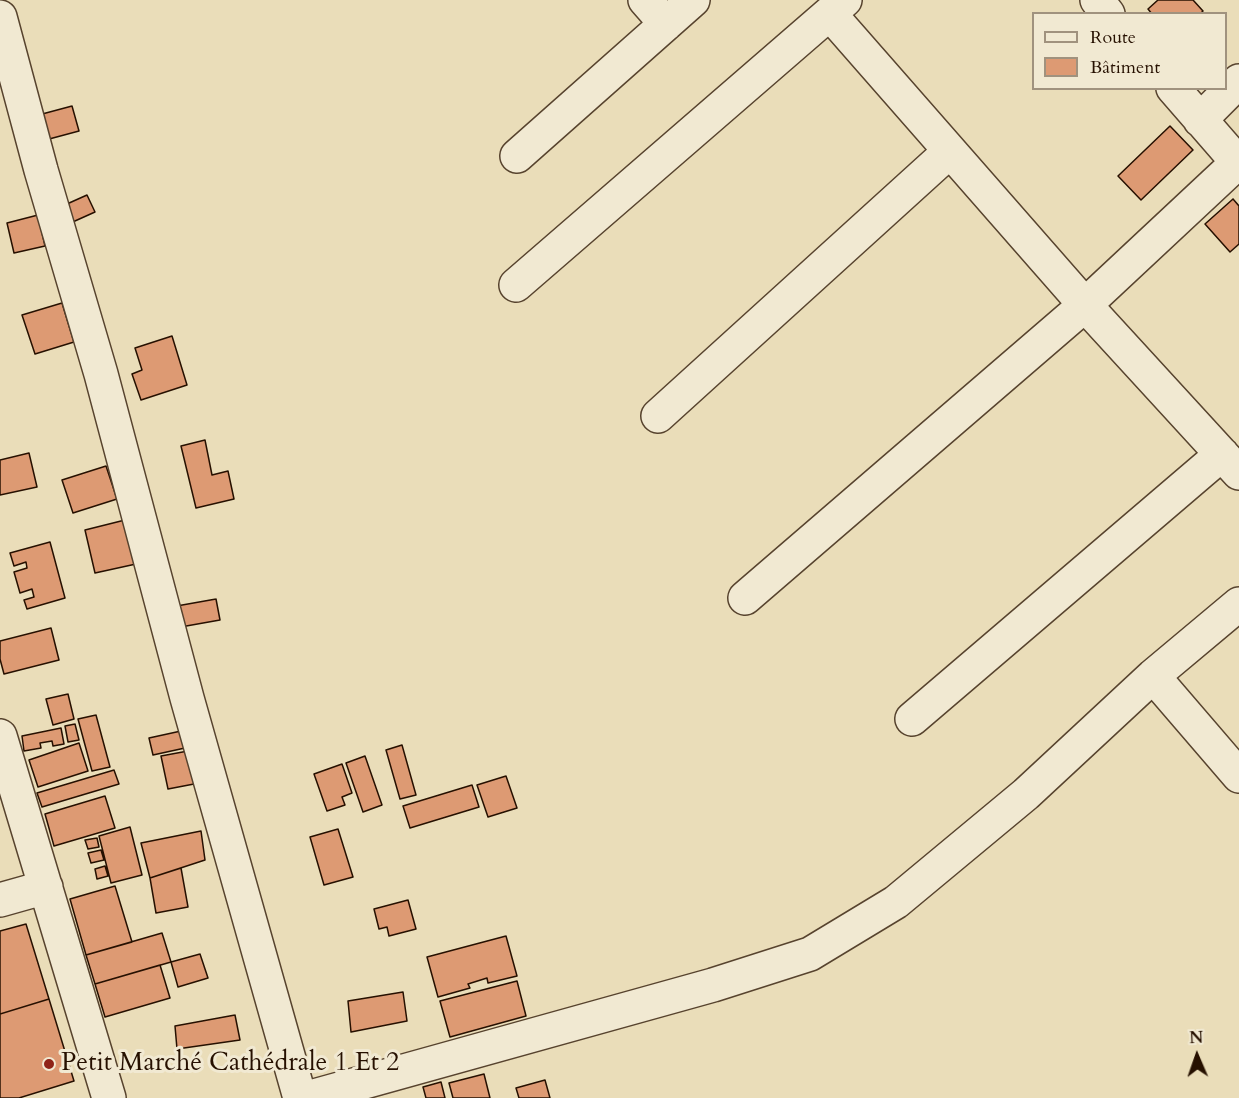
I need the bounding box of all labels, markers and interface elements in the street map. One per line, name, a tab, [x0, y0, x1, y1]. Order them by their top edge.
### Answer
legend	[1032, 12, 1227, 90]
text: Route	[1090, 25, 1136, 50]
text: Bâtiment	[1090, 55, 1160, 80]
north arrow	[1167, 1026, 1227, 1086]
text: N	[1189, 1027, 1204, 1049]
place label: Petit Marché Cathédrale 1 Et 2	[61, 1048, 399, 1080]
marker: Petit Marché Cathédrale 1 Et 2	[42, 1057, 56, 1071]

